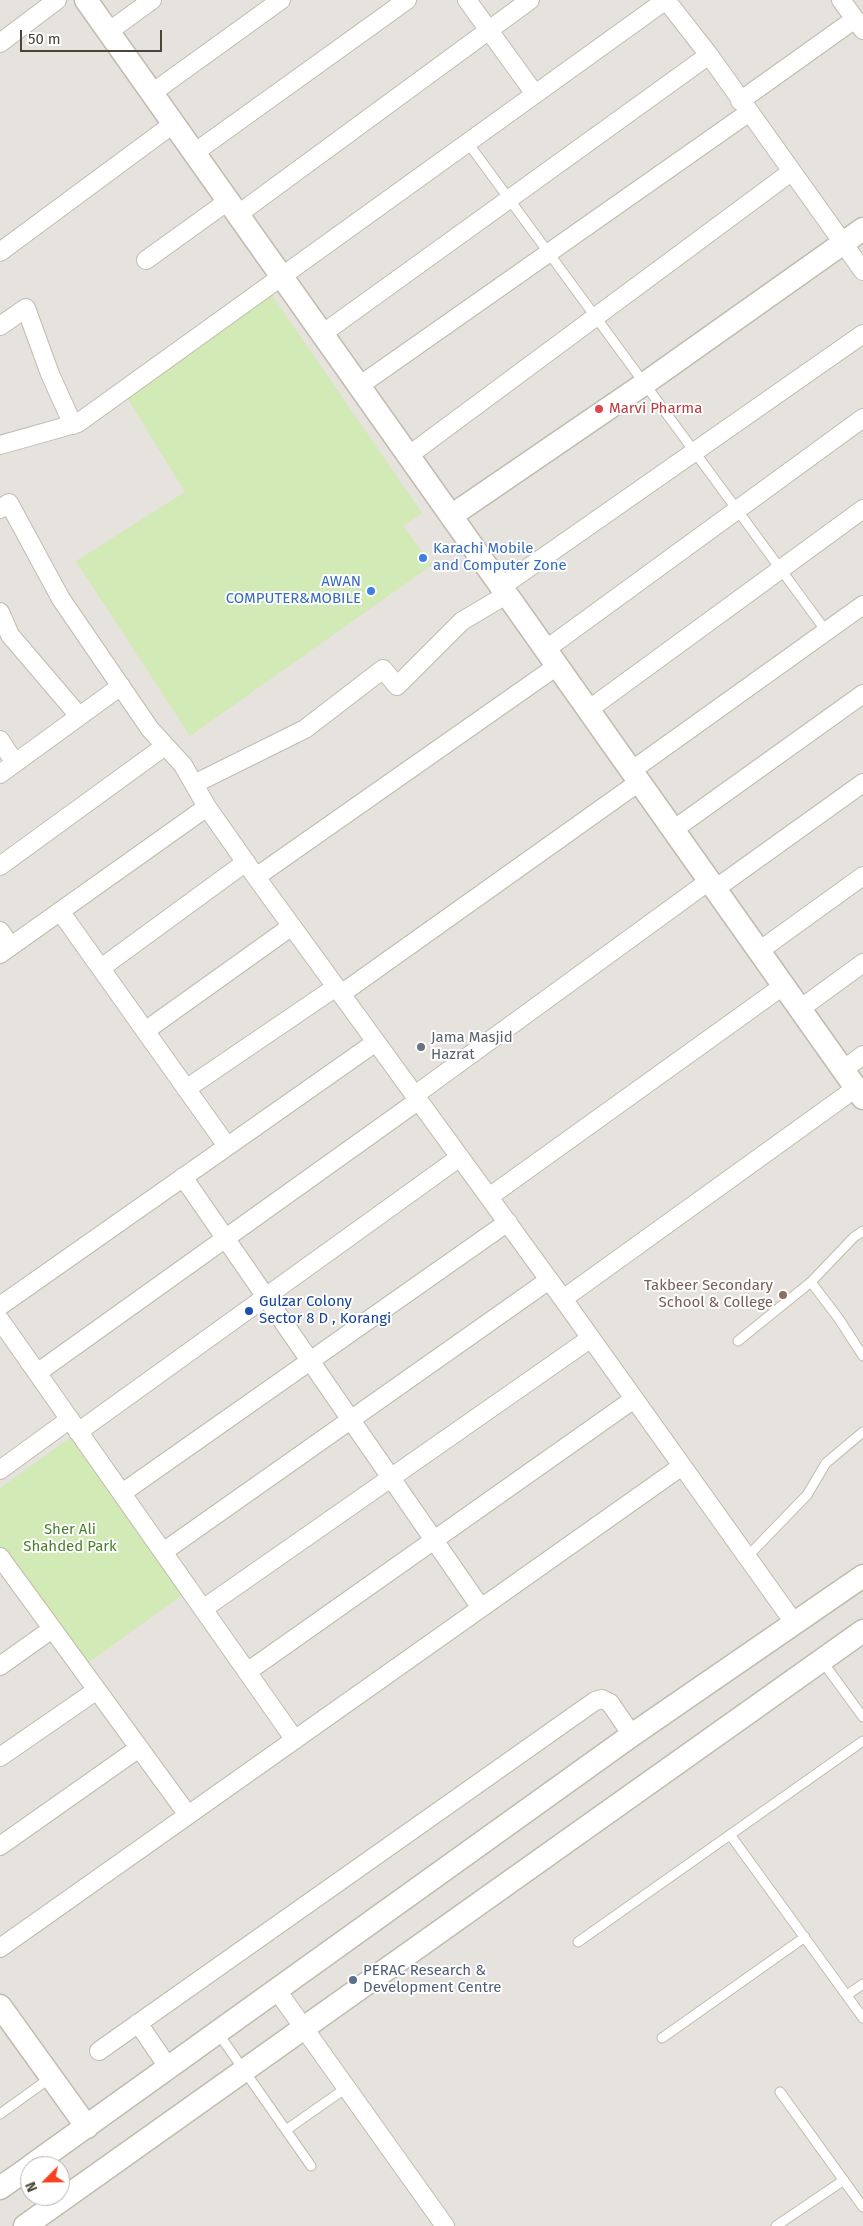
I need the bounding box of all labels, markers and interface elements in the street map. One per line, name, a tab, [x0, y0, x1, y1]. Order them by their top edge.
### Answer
scale bar	[22, 20, 165, 52]
text: 50 m	[28, 30, 61, 48]
place label: Marvi Pharma	[609, 400, 702, 418]
marker: Marvi Pharma	[593, 403, 605, 415]
place label: Karachi Mobile and Computer Zone	[433, 540, 567, 575]
marker: Karachi Mobile and Computer Zone	[417, 552, 429, 564]
place label: AWAN COMPUTER&MOBILE	[226, 573, 361, 608]
marker: AWAN COMPUTER&MOBILE	[365, 585, 377, 597]
place label: Jama Masjid Hazrat	[431, 1029, 513, 1064]
marker: Jama Masjid Hazrat	[415, 1041, 427, 1053]
place label: Takbeer Secondary School & College	[644, 1277, 773, 1312]
marker: Takbeer Secondary School & College	[777, 1289, 789, 1301]
place label: Gulzar Colony Sector 8 D , Korangi	[259, 1293, 391, 1328]
marker: Gulzar Colony Sector 8 D , Korangi	[243, 1305, 255, 1317]
park label: Sher Ali Shahded Park	[23, 1521, 117, 1556]
place label: PERAC Research & Development Centre	[363, 1962, 501, 1997]
marker: PERAC Research & Development Centre	[347, 1974, 359, 1986]
north arrow	[20, 2156, 70, 2206]
text: N	[22, 2179, 41, 2194]

